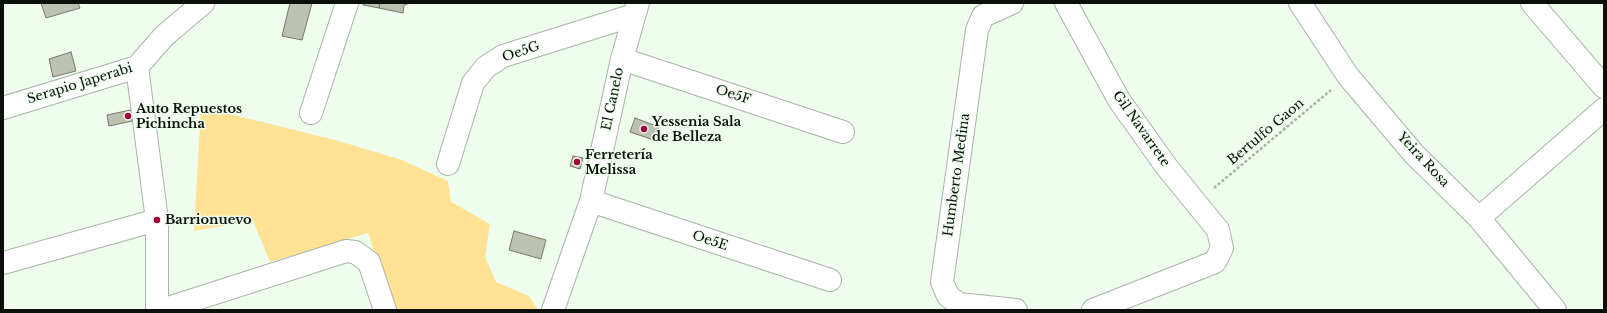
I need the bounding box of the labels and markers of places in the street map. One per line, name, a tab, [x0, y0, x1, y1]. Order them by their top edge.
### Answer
place label: Auto Repuestos Pichincha	[136, 101, 242, 132]
marker: Auto Repuestos Pichincha	[123, 111, 133, 121]
place label: Yessenia Sala de Belleza	[652, 114, 741, 145]
marker: Yessenia Sala de Belleza	[639, 124, 649, 134]
place label: Ferretería Melissa	[585, 147, 653, 178]
marker: Ferretería Melissa	[572, 157, 582, 167]
place label: Barrionuevo	[165, 212, 252, 228]
marker: Barrionuevo	[152, 215, 162, 225]

